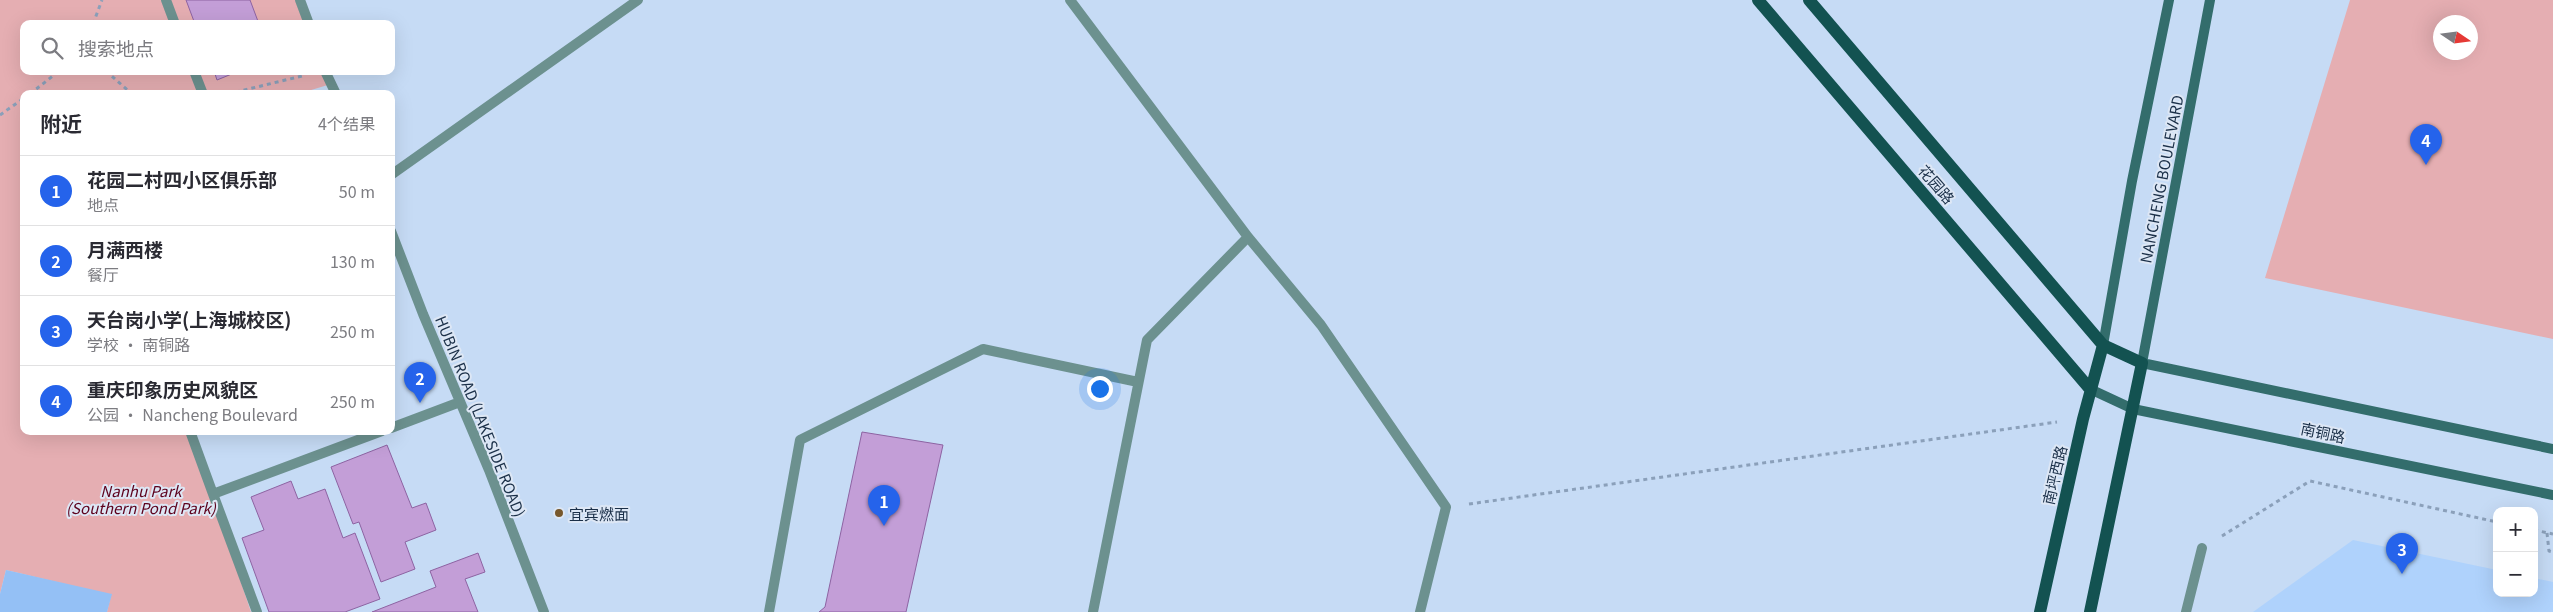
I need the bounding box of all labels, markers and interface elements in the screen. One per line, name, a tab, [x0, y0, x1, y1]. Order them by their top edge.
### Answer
north arrow	[2433, 15, 2478, 60]
search box	[20, 20, 395, 75]
icon: search	[38, 34, 66, 62]
text: 搜索地点	[78, 34, 154, 61]
street label: NANCHENG BOULEVARD	[2134, 93, 2188, 265]
text: 附近	[40, 108, 82, 138]
text: 4个结果	[318, 111, 375, 135]
pin: 4	[2410, 124, 2442, 165]
street label: 花园路	[1914, 160, 1960, 208]
text: 花园二村四小区俱乐部	[87, 165, 277, 192]
text: 1	[51, 179, 61, 203]
text: 50 m	[339, 179, 375, 203]
text: 地点	[87, 192, 119, 216]
text: 月满西楼	[87, 235, 163, 262]
text: 2	[51, 249, 61, 273]
text: 130 m	[330, 249, 375, 273]
text: 餐厅	[87, 262, 119, 286]
text: 天台岗小学(上海城校区)	[87, 305, 291, 332]
street label: HUBIN ROAD (LAKESIDE ROAD)	[431, 312, 531, 520]
text: 3	[51, 319, 61, 343]
text: 250 m	[330, 319, 375, 343]
text: 学校 · 南铜路	[87, 332, 190, 356]
pin: 2	[404, 362, 436, 403]
text: 重庆印象历史风貌区	[87, 375, 258, 402]
your location	[1087, 376, 1113, 402]
text: 4	[51, 389, 61, 413]
text: 250 m	[330, 389, 375, 413]
text: 公园 · Nancheng Boulevard	[87, 402, 298, 426]
street label: 南铜路	[2299, 417, 2347, 447]
street label: 南坪西路	[2037, 443, 2071, 507]
park label: Nanhu Park (Southern Pond Park)	[66, 480, 217, 518]
pin: 1	[868, 485, 900, 526]
place label: 宜宾燃面	[569, 503, 629, 524]
marker: 宜宾燃面	[553, 507, 565, 519]
map controls	[2493, 507, 2538, 597]
button: +	[2493, 507, 2538, 552]
pin: 3	[2386, 533, 2418, 574]
button: −	[2493, 552, 2538, 597]

